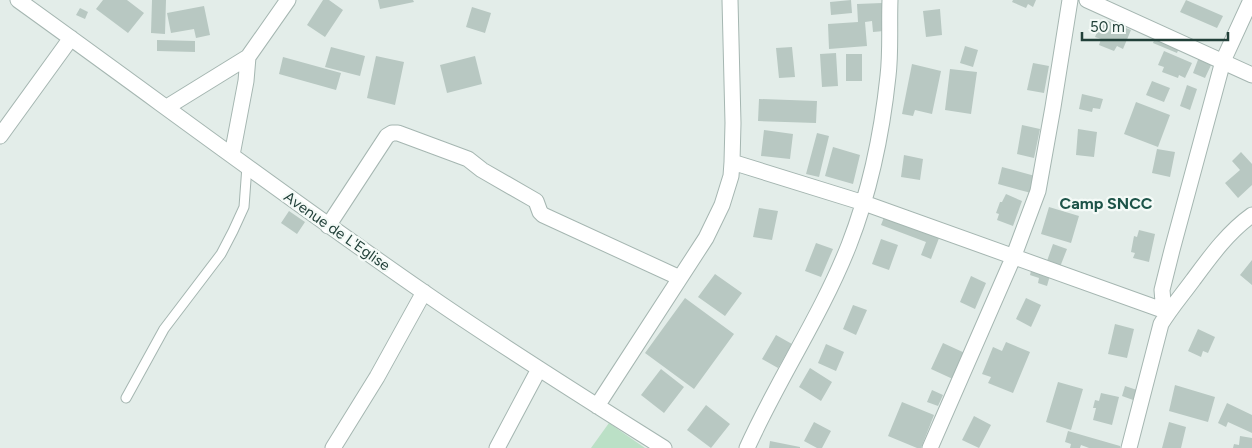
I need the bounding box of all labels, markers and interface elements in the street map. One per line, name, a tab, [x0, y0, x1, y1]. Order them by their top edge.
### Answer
scale bar	[1082, 10, 1228, 42]
text: 50 m	[1090, 18, 1125, 36]
street label: Avenue de L'Eglise	[280, 188, 394, 274]
district label: Camp SNCC	[1060, 194, 1153, 213]

